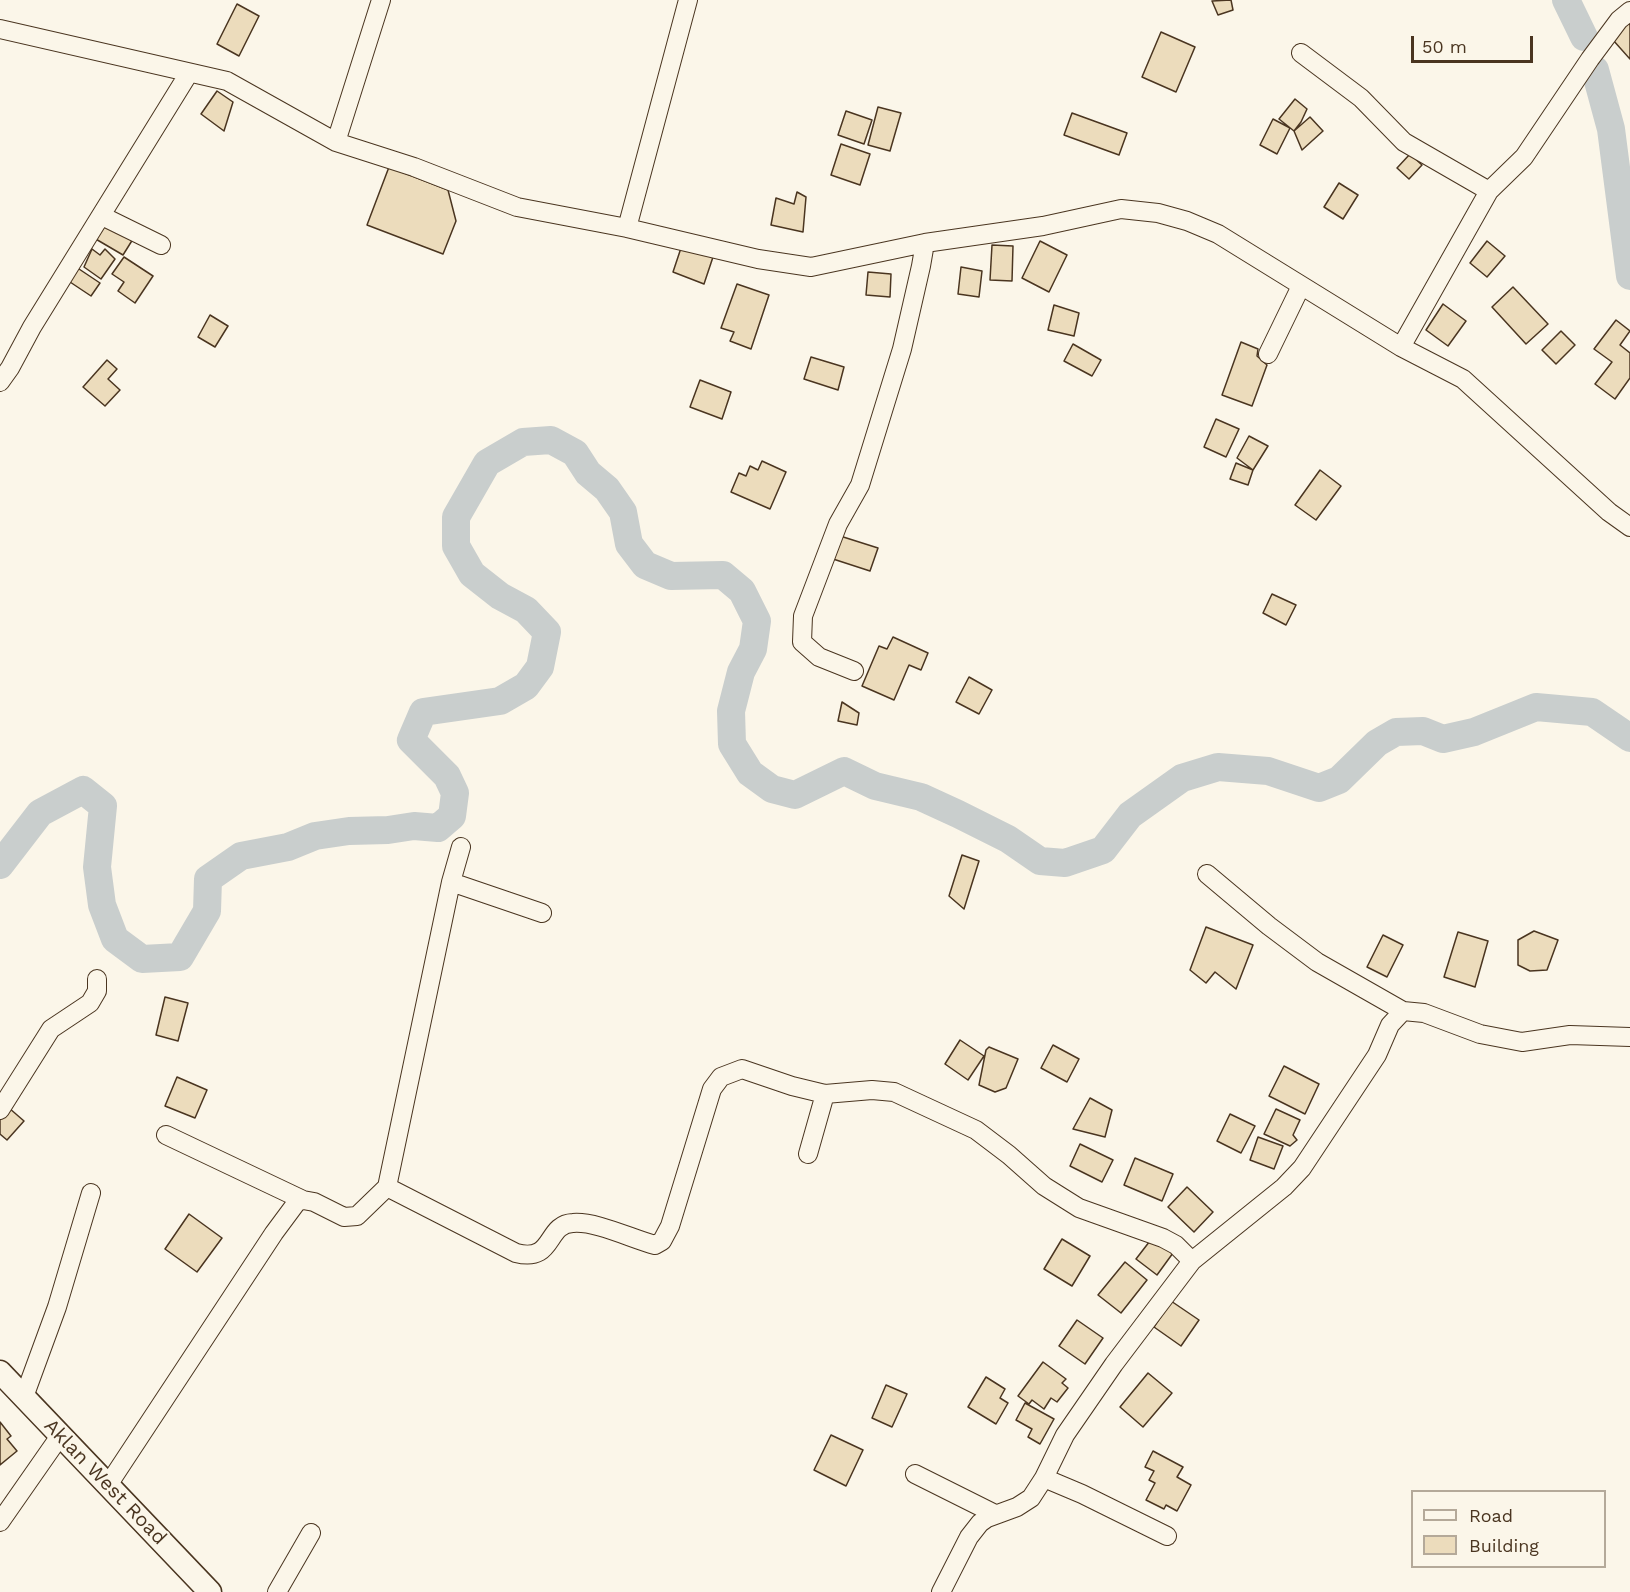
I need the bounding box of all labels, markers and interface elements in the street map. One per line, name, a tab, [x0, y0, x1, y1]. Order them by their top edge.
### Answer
scale bar	[1414, 24, 1536, 62]
text: 50 m	[1422, 36, 1467, 57]
street label: Aklan West Road	[39, 1414, 171, 1550]
legend	[1411, 1490, 1606, 1568]
text: Road	[1469, 1505, 1513, 1526]
text: Building	[1469, 1535, 1539, 1556]

